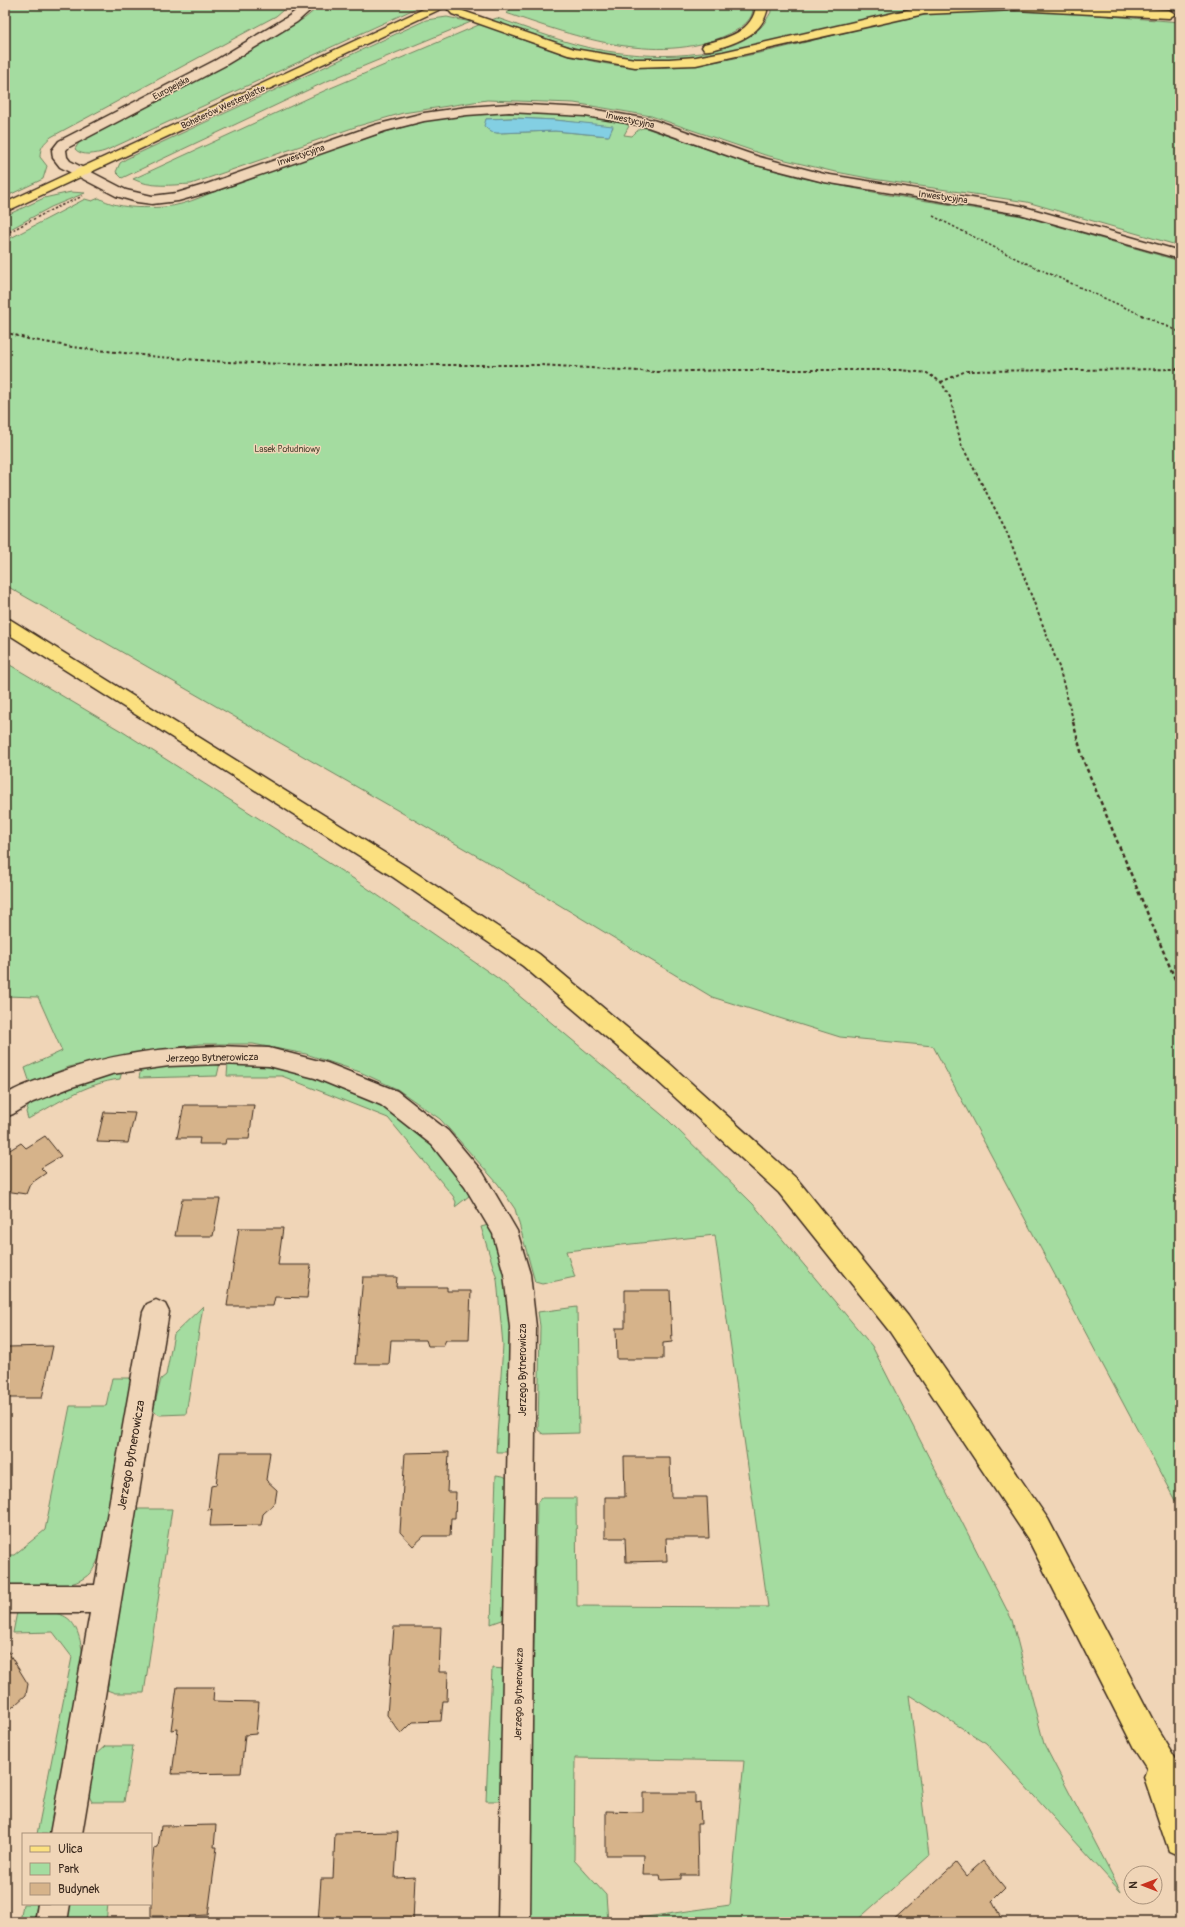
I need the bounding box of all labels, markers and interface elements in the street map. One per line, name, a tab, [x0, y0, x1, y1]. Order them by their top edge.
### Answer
street label: Europejska	[151, 74, 191, 103]
street label: Bohaterów Westerplatte	[179, 83, 268, 132]
street label: Inwestycyjna	[605, 110, 655, 131]
street label: Inwestycyjna	[276, 142, 326, 169]
street label: Inwestycyjna	[918, 189, 968, 206]
park label: Lasek Południowy	[254, 444, 320, 455]
street label: Jerzego Bytnerowicza	[166, 1051, 259, 1065]
street label: Jerzego Bytnerowicza	[517, 1323, 529, 1416]
street label: Jerzego Bytnerowicza	[114, 1399, 149, 1511]
street label: Jerzego Bytnerowicza	[512, 1647, 526, 1740]
legend	[22, 1833, 152, 1905]
text: Ulica	[58, 1842, 83, 1857]
text: Park	[58, 1862, 79, 1877]
north arrow	[1123, 1865, 1163, 1905]
text: N	[1127, 1881, 1140, 1889]
text: Budynek	[58, 1882, 100, 1897]

